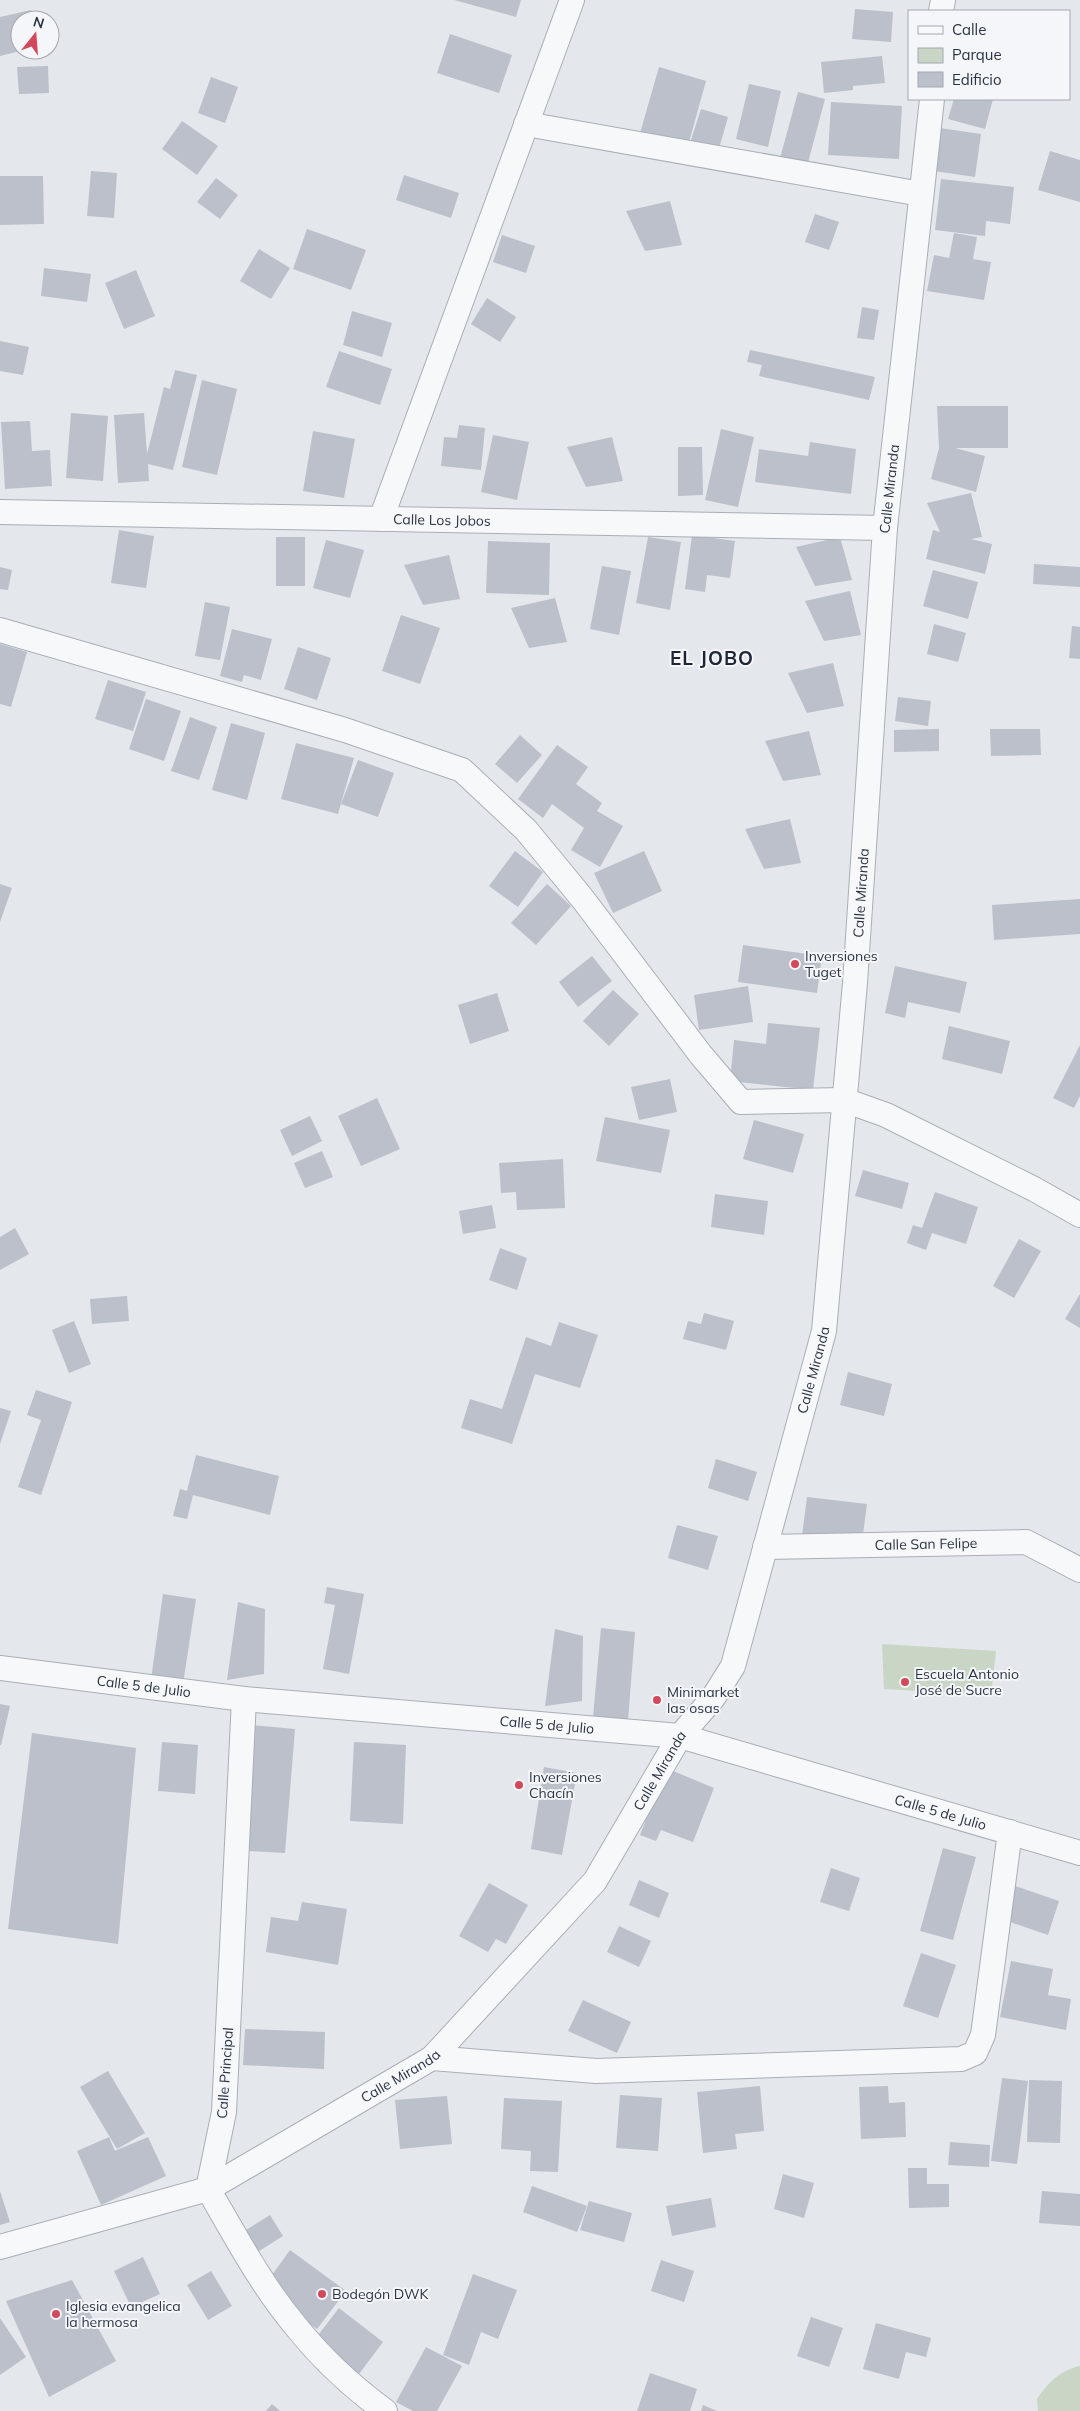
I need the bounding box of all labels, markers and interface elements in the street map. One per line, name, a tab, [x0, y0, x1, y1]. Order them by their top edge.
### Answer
north arrow	[10, 10, 60, 60]
legend	[908, 10, 1070, 100]
text: N	[31, 12, 46, 33]
text: Calle	[952, 20, 986, 39]
text: Parque	[952, 45, 1002, 64]
text: Edificio	[952, 70, 1002, 89]
street label: Calle Miranda	[876, 443, 903, 534]
street label: Calle Los Jobos	[393, 510, 491, 530]
district label: EL JOBO	[670, 646, 754, 670]
street label: Calle Miranda	[849, 848, 873, 938]
place label: Inversiones Tuget	[805, 947, 878, 981]
marker: Inversiones Tuget	[789, 958, 801, 970]
street label: Calle Miranda	[793, 1326, 833, 1415]
street label: Calle San Felipe	[874, 1534, 977, 1554]
place label: Escuela Antonio José de Sucre	[915, 1665, 1019, 1699]
street label: Calle 5 de Julio	[96, 1671, 192, 1701]
marker: Escuela Antonio José de Sucre	[899, 1676, 911, 1688]
place label: Minimarket las osas	[667, 1683, 739, 1717]
marker: Minimarket las osas	[651, 1694, 663, 1706]
street label: Calle 5 de Julio	[499, 1712, 595, 1738]
street label: Calle Miranda	[629, 1727, 690, 1814]
place label: Inversiones Chacín	[529, 1768, 602, 1802]
marker: Inversiones Chacín	[513, 1779, 525, 1791]
street label: Calle 5 de Julio	[893, 1790, 989, 1834]
street label: Calle Principal	[213, 2027, 237, 2119]
street label: Calle Miranda	[357, 2046, 444, 2107]
place label: Bodegón DWK	[332, 2285, 430, 2303]
marker: Bodegón DWK	[316, 2288, 328, 2300]
place label: Iglesia evangelica la hermosa	[66, 2297, 181, 2331]
marker: Iglesia evangelica la hermosa	[50, 2308, 62, 2320]

